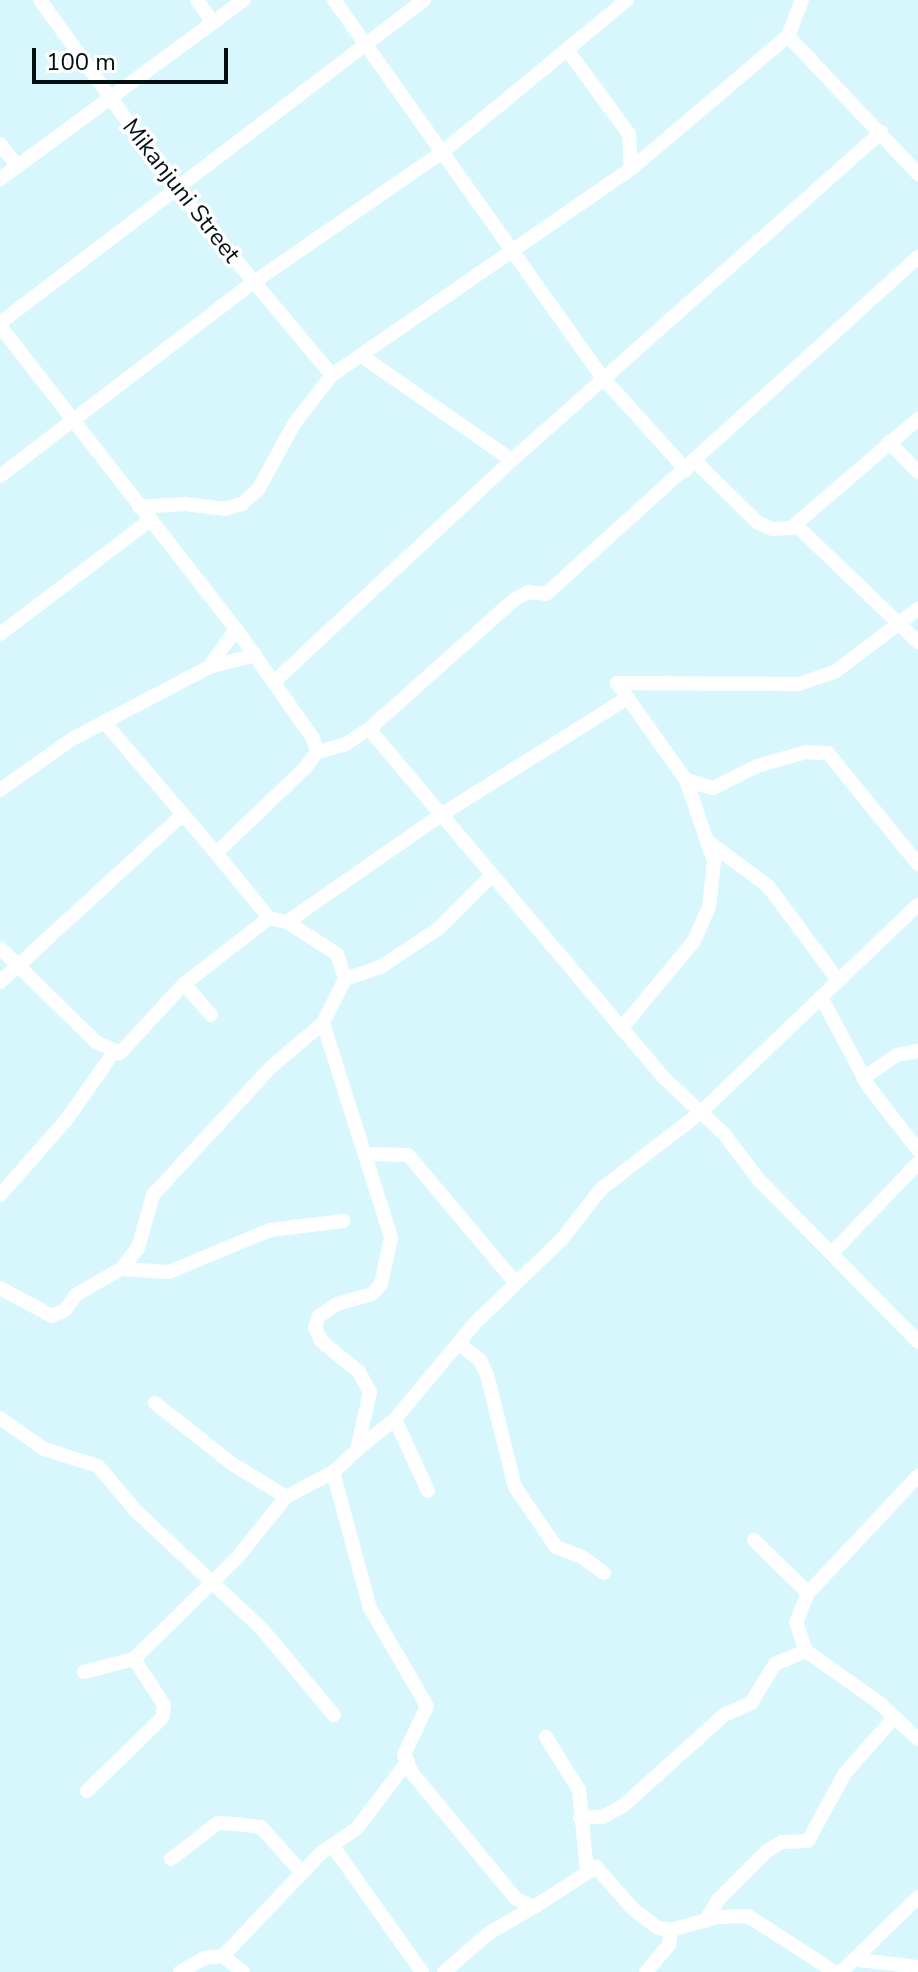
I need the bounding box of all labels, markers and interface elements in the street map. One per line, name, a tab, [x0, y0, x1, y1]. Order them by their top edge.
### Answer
scale bar	[36, 32, 232, 82]
text: 100 m	[46, 46, 116, 78]
street label: Mikanjuni Street	[116, 113, 246, 269]

